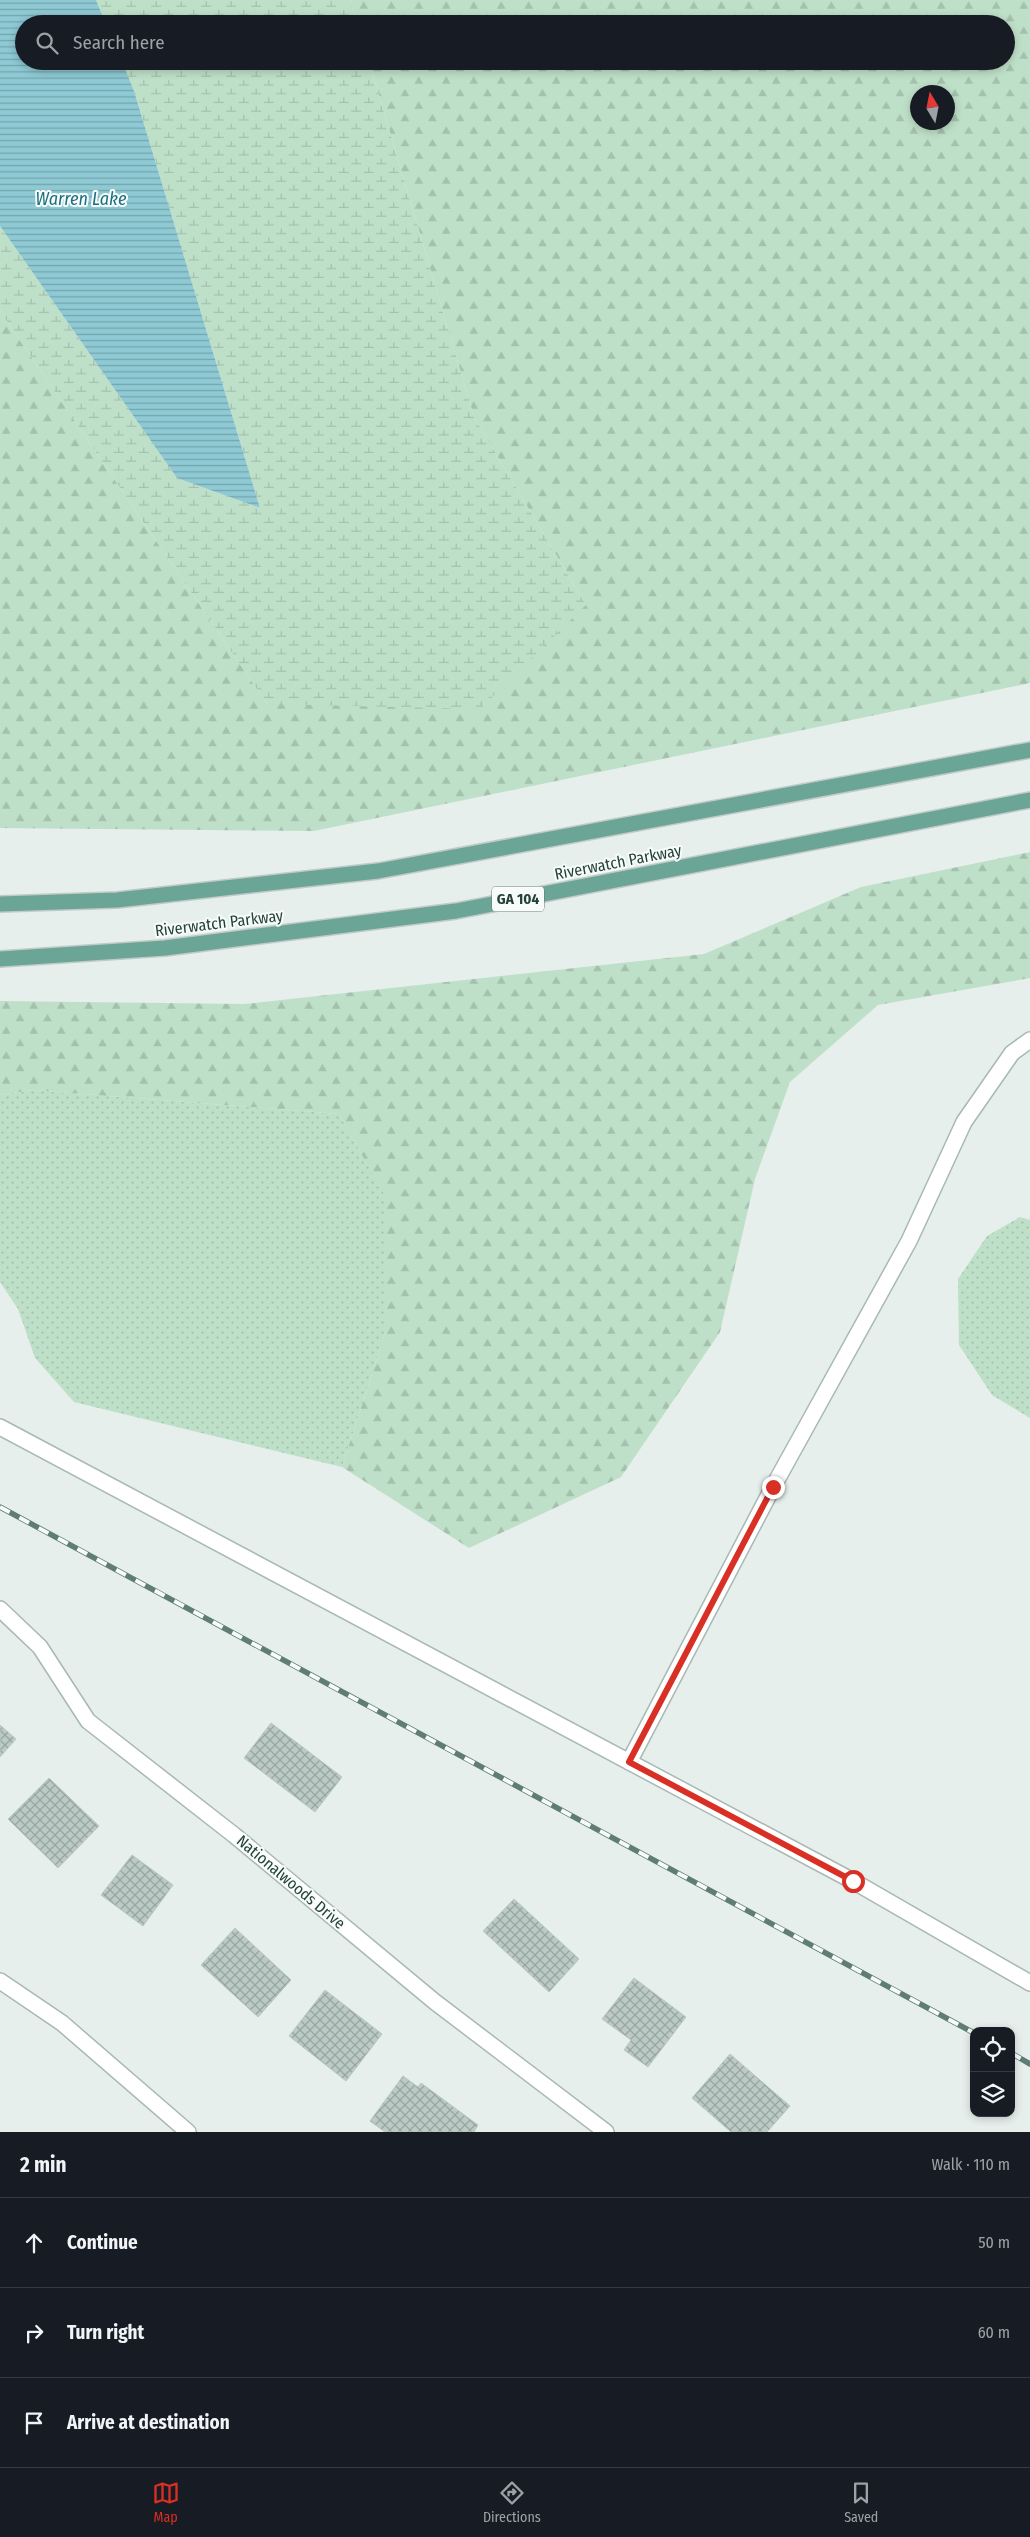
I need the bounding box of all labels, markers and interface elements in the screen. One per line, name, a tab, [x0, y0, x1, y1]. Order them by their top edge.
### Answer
search box	[15, 15, 1015, 70]
icon: search	[33, 29, 61, 57]
text: Search here	[73, 31, 165, 54]
north arrow	[910, 85, 955, 130]
water label: Warren Lake	[36, 188, 127, 210]
street label: Riverwatch Parkway	[553, 840, 684, 884]
road number: GA 104	[492, 886, 544, 912]
street label: Riverwatch Parkway	[154, 906, 285, 940]
route end	[762, 1476, 785, 1499]
street label: Nationalwoods Drive	[233, 1831, 349, 1933]
route start	[842, 1870, 865, 1893]
map controls	[970, 2027, 1015, 2117]
button: locate	[970, 2027, 1015, 2072]
button: layers	[970, 2072, 1015, 2117]
text: 2 min	[20, 2152, 67, 2178]
text: Walk · 110 m	[932, 2155, 1010, 2174]
icon: ahead	[20, 2229, 48, 2257]
text: Continue	[67, 2231, 138, 2254]
text: 50 m	[978, 2233, 1010, 2252]
icon: right	[20, 2319, 48, 2347]
text: Turn right	[67, 2321, 144, 2344]
text: 60 m	[978, 2323, 1010, 2342]
icon: arrive	[20, 2409, 48, 2437]
text: Arrive at destination	[67, 2411, 230, 2434]
tab: Map	[152, 2479, 180, 2526]
tab: Directions	[483, 2479, 541, 2526]
tab: Saved	[844, 2479, 878, 2526]

